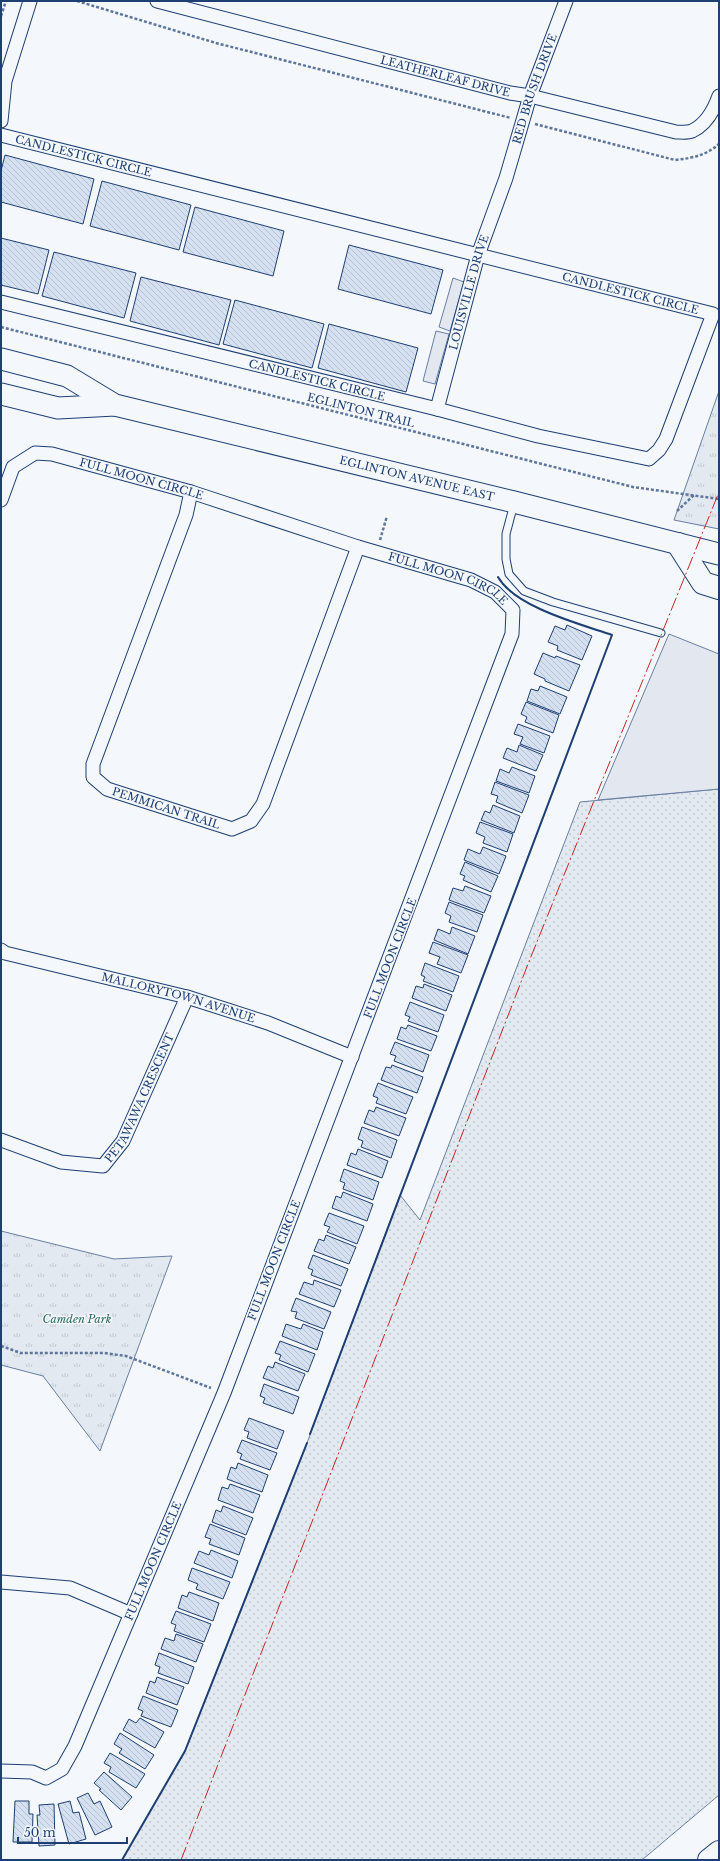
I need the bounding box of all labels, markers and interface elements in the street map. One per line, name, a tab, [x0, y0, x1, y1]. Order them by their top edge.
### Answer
street label: RED BRUSH DRIVE	[509, 32, 560, 146]
street label: LEATHERLEAF DRIVE	[379, 53, 512, 100]
street label: CANDLESTICK CIRCLE	[14, 132, 153, 180]
street label: LOUISVILLE DRIVE	[446, 233, 492, 351]
street label: CANDLESTICK CIRCLE	[561, 269, 700, 317]
street label: CANDLESTICK CIRCLE	[247, 356, 387, 404]
street label: EGLINTON TRAIL	[306, 390, 416, 430]
street label: EGLINTON AVENUE EAST	[338, 453, 496, 504]
street label: FULL MOON CIRCLE	[78, 455, 205, 503]
street label: FULL MOON CIRCLE	[387, 549, 511, 608]
street label: PEMMICAN TRAIL	[110, 784, 222, 832]
street label: FULL MOON CIRCLE	[361, 896, 419, 1020]
street label: MALLORYTOWN AVENUE	[100, 970, 257, 1025]
street label: PETAWAWA CRESCENT	[102, 1031, 177, 1165]
street label: FULL MOON CIRCLE	[245, 1198, 303, 1322]
park label: Camden Park	[42, 1312, 112, 1326]
street label: FULL MOON CIRCLE	[122, 1499, 184, 1623]
scale bar	[18, 1819, 127, 1845]
text: 50 m	[24, 1825, 56, 1840]

